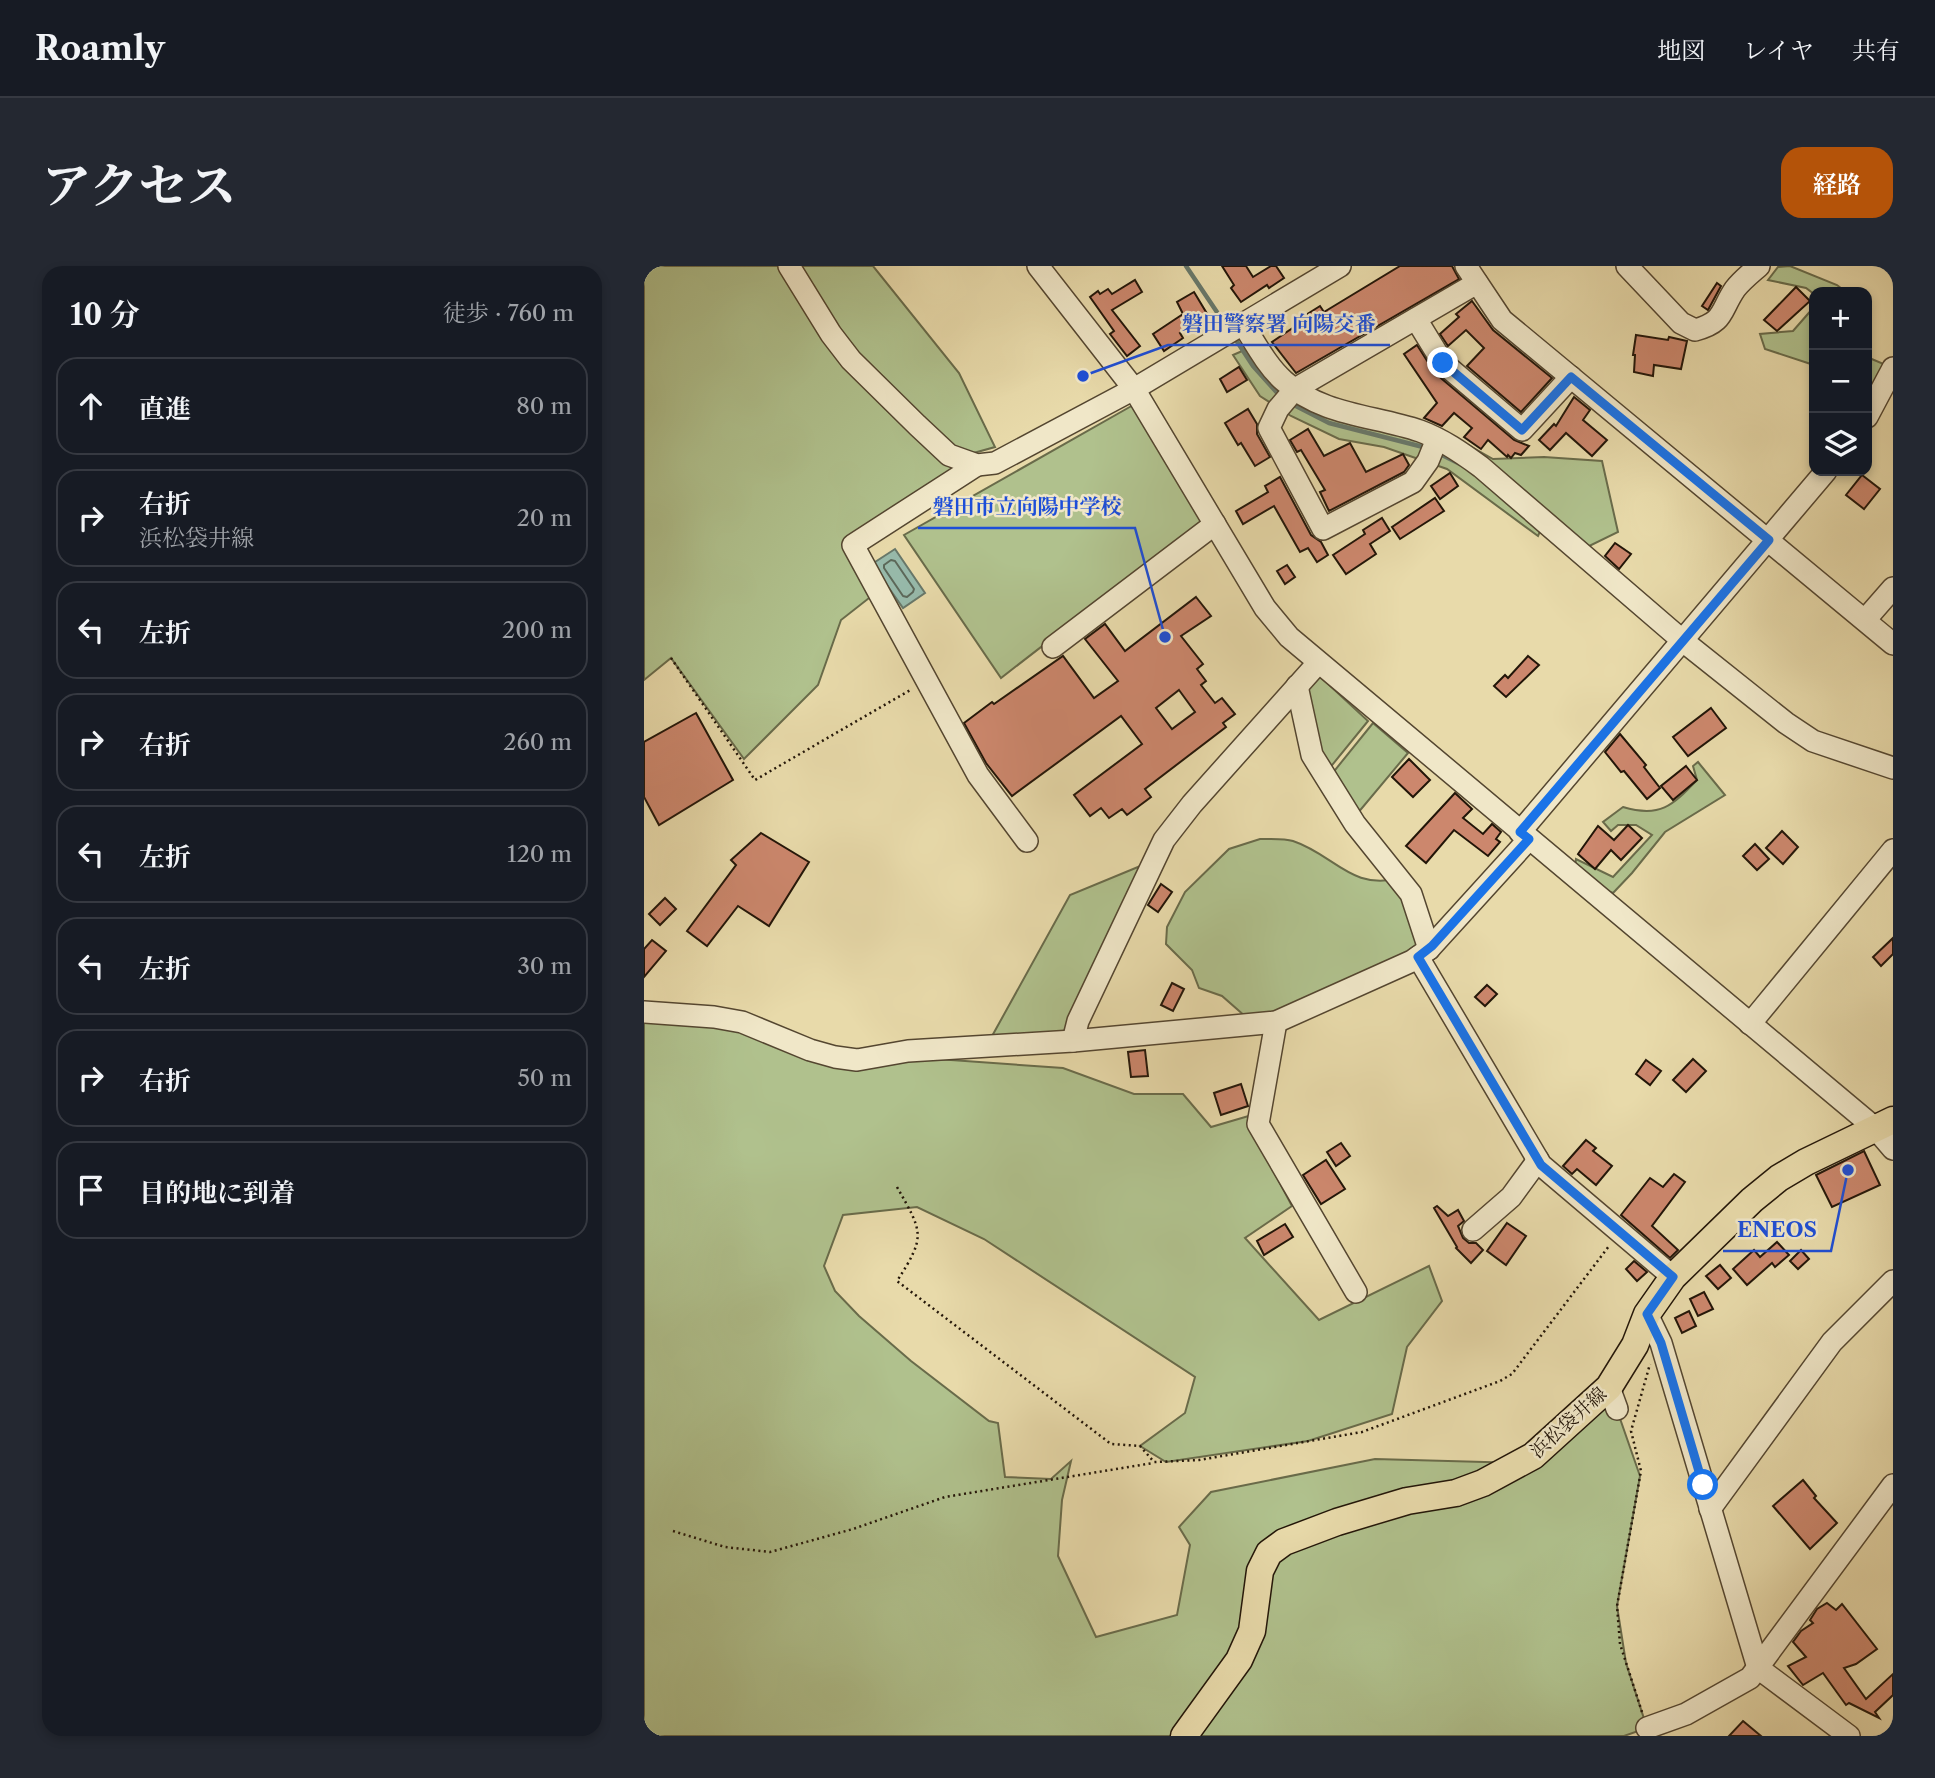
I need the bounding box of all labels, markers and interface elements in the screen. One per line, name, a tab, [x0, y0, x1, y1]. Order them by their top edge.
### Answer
text: Roamly	[35, 28, 165, 69]
text: 地図	[1657, 36, 1705, 65]
text: レイヤ	[1743, 36, 1814, 65]
text: 共有	[1852, 36, 1900, 65]
button: 経路	[1781, 147, 1893, 218]
text: アクセス	[42, 155, 237, 216]
map controls	[1809, 287, 1872, 476]
button: +	[1809, 287, 1872, 350]
text: 10 分	[70, 296, 140, 333]
text: 徒歩 · 760 m	[443, 299, 574, 327]
callout: 磐田警察署 向陽交番	[1168, 303, 1390, 345]
text: 磐田警察署 向陽交番	[1182, 311, 1376, 336]
route end	[1427, 347, 1458, 378]
button: −	[1809, 350, 1872, 413]
icon: ahead	[72, 387, 110, 425]
text: 80 m	[516, 392, 572, 420]
text: 直進	[139, 393, 191, 425]
button: layers	[1809, 413, 1872, 476]
callout: 磐田市立向陽中学校	[918, 486, 1135, 528]
text: 右折	[139, 488, 191, 520]
text: 磐田市立向陽中学校	[933, 494, 1122, 519]
icon: right	[72, 499, 110, 537]
text: 20 m	[517, 504, 572, 532]
text: 浜松袋井線	[139, 524, 254, 552]
icon: left	[72, 611, 110, 649]
text: 200 m	[502, 616, 572, 644]
text: 左折	[139, 617, 191, 649]
icon: right	[72, 723, 110, 761]
text: 260 m	[503, 728, 572, 756]
text: 右折	[139, 729, 191, 761]
icon: left	[72, 835, 110, 873]
text: 120 m	[507, 840, 572, 868]
text: 左折	[139, 841, 191, 873]
icon: left	[72, 947, 110, 985]
text: 30 m	[517, 952, 572, 980]
text: 左折	[139, 953, 191, 985]
icon: right	[72, 1059, 110, 1097]
text: 50 m	[517, 1064, 572, 1092]
text: 右折	[139, 1065, 191, 1097]
icon: arrive	[72, 1171, 110, 1209]
text: 目的地に到着	[139, 1177, 295, 1209]
callout: ENEOS	[1723, 1209, 1831, 1251]
text: ENEOS	[1737, 1217, 1817, 1242]
street label: 浜松袋井線	[1525, 1382, 1611, 1463]
route start	[1687, 1469, 1718, 1500]

